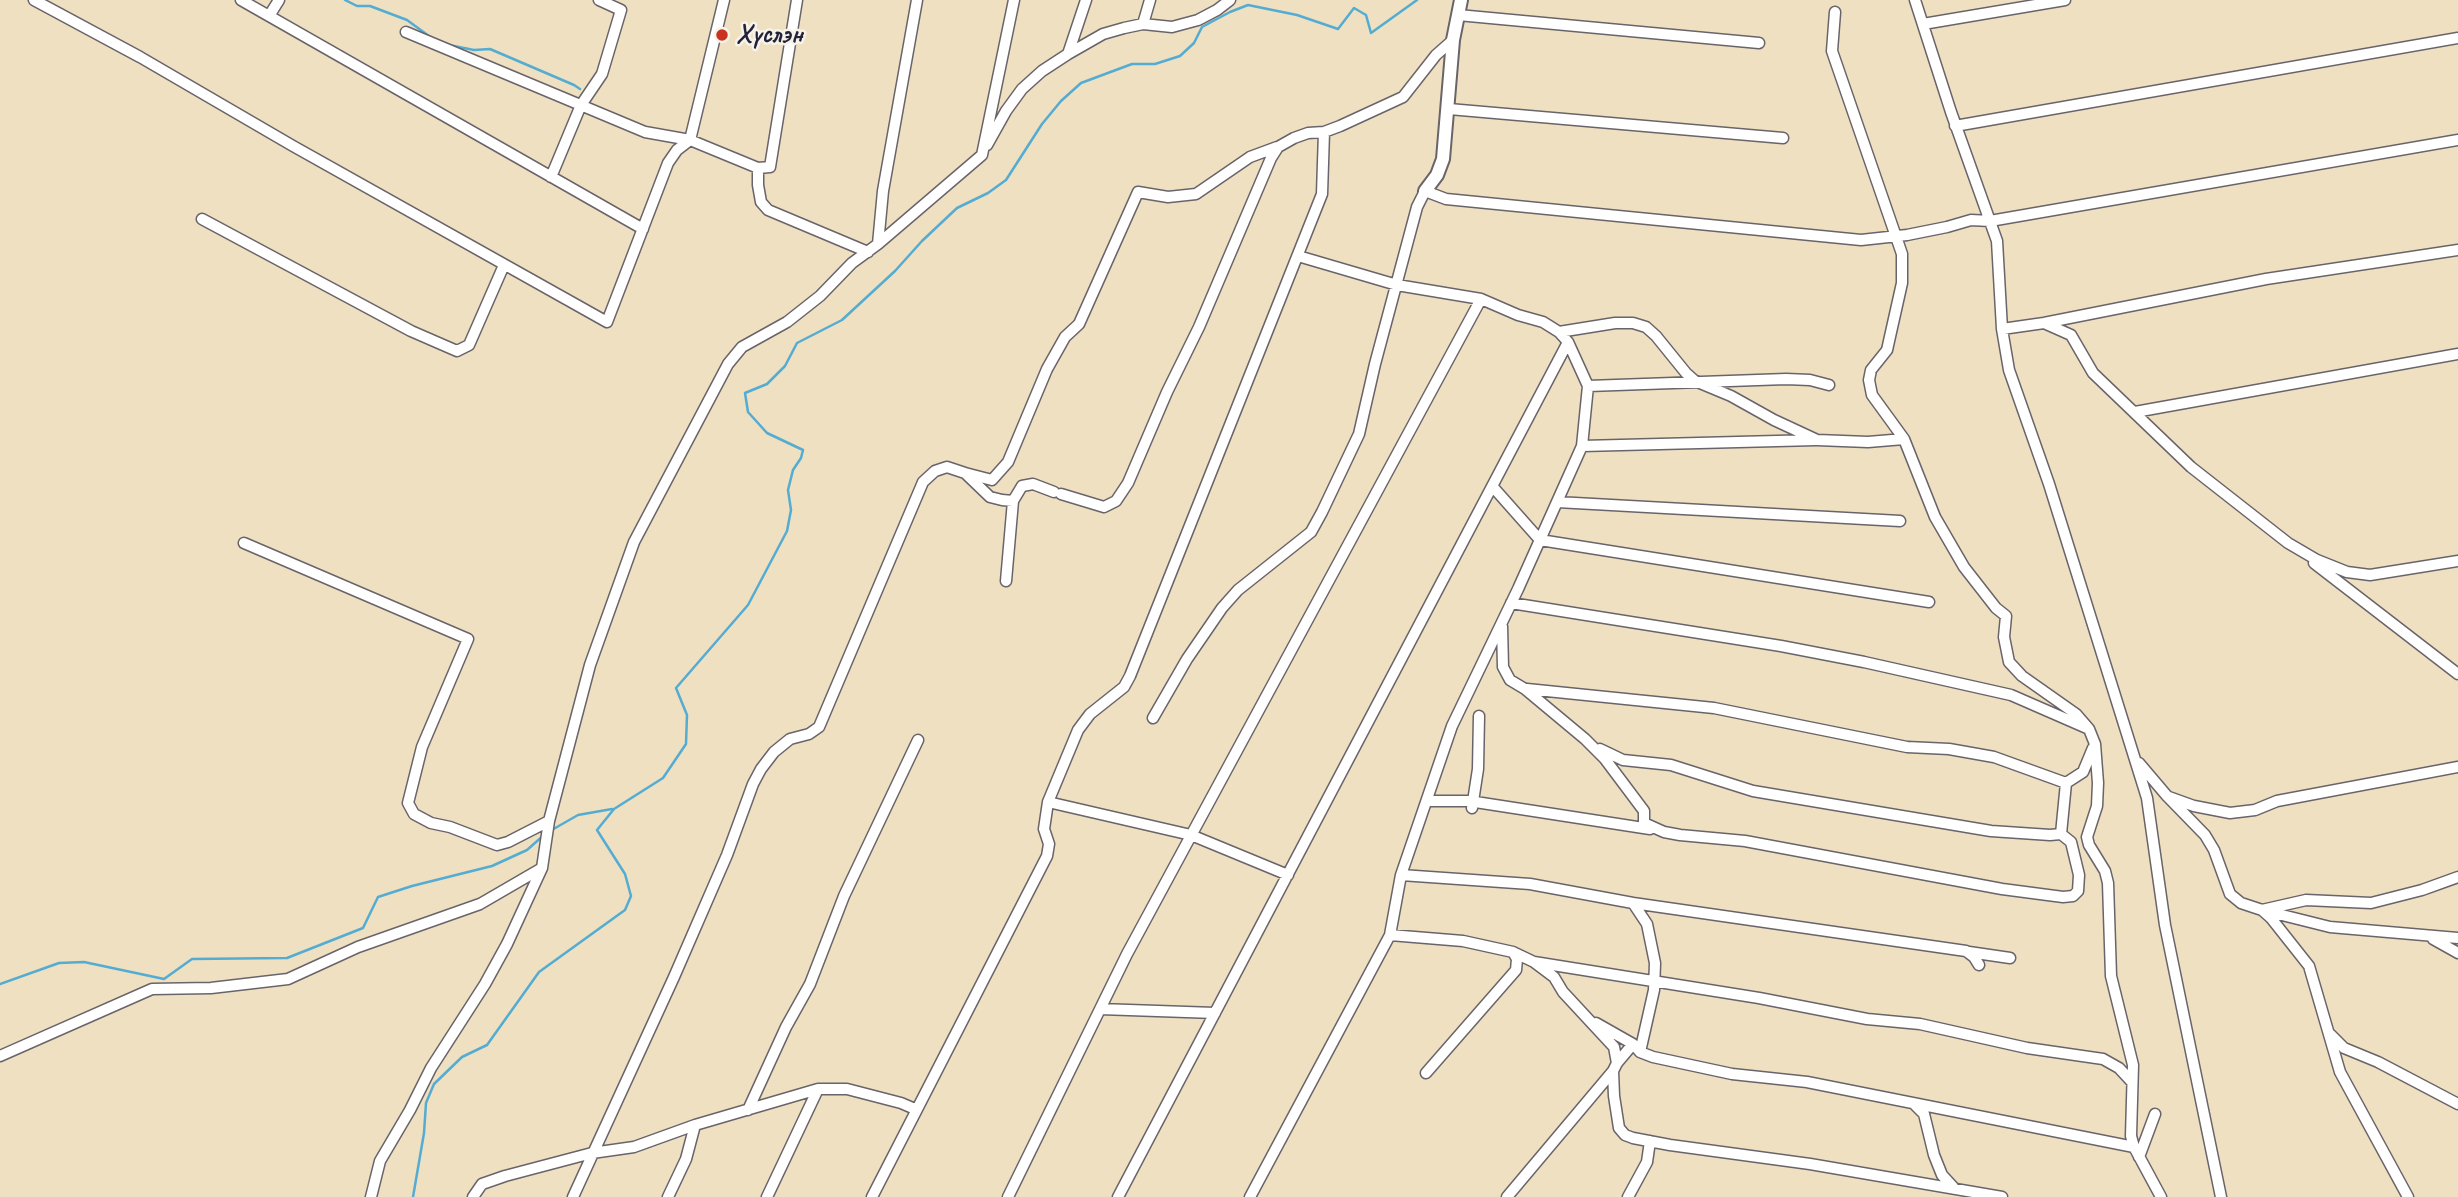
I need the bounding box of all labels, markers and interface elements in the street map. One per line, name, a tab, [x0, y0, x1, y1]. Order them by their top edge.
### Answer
place label: Хүслэн	[736, 18, 803, 52]
marker: Хүслэн	[714, 27, 730, 43]

